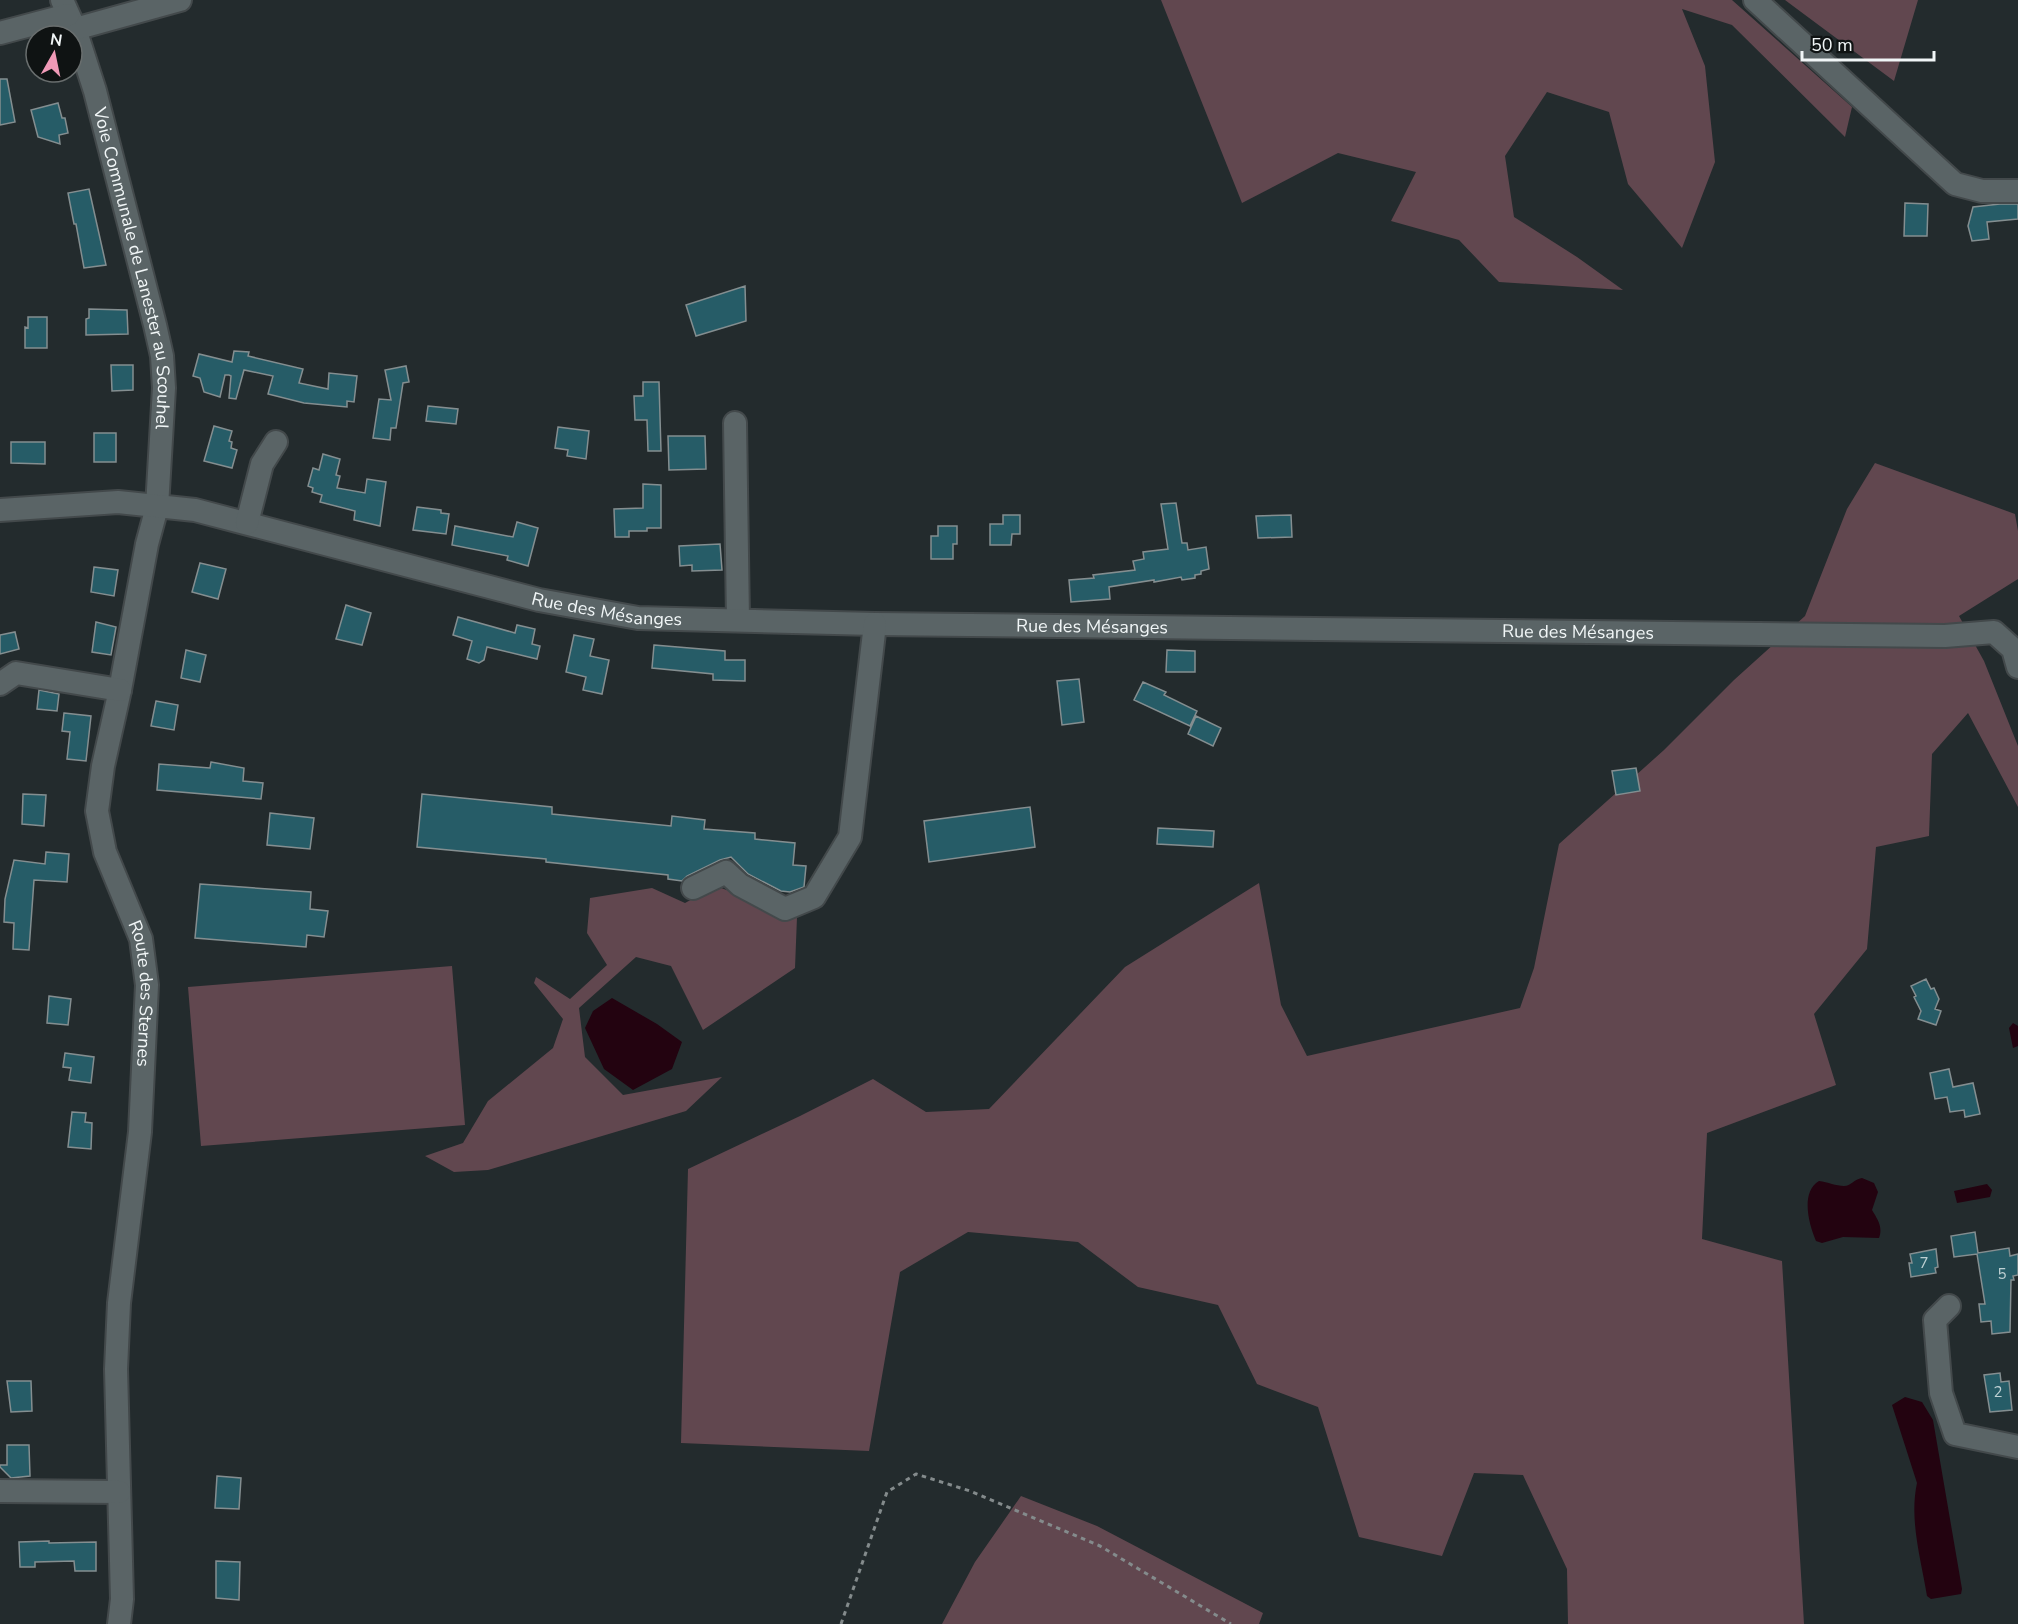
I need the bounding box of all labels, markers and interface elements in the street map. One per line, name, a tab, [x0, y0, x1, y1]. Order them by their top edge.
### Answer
north arrow	[24, 24, 84, 84]
scale bar	[1802, 24, 1934, 62]
text: N	[49, 28, 64, 52]
text: 50 m	[1811, 33, 1853, 57]
street label: Voie Communale de Lanester au Scouhel	[87, 104, 176, 431]
street label: Rue des Mésanges	[529, 587, 682, 631]
street label: Rue des Mésanges	[1016, 614, 1168, 639]
street label: Rue des Mésanges	[1502, 619, 1654, 645]
street label: Route des Sternes	[123, 917, 159, 1067]
house number: 7	[1919, 1253, 1929, 1273]
house number: 5	[1997, 1264, 2007, 1284]
house number: 2	[1993, 1382, 2003, 1402]

